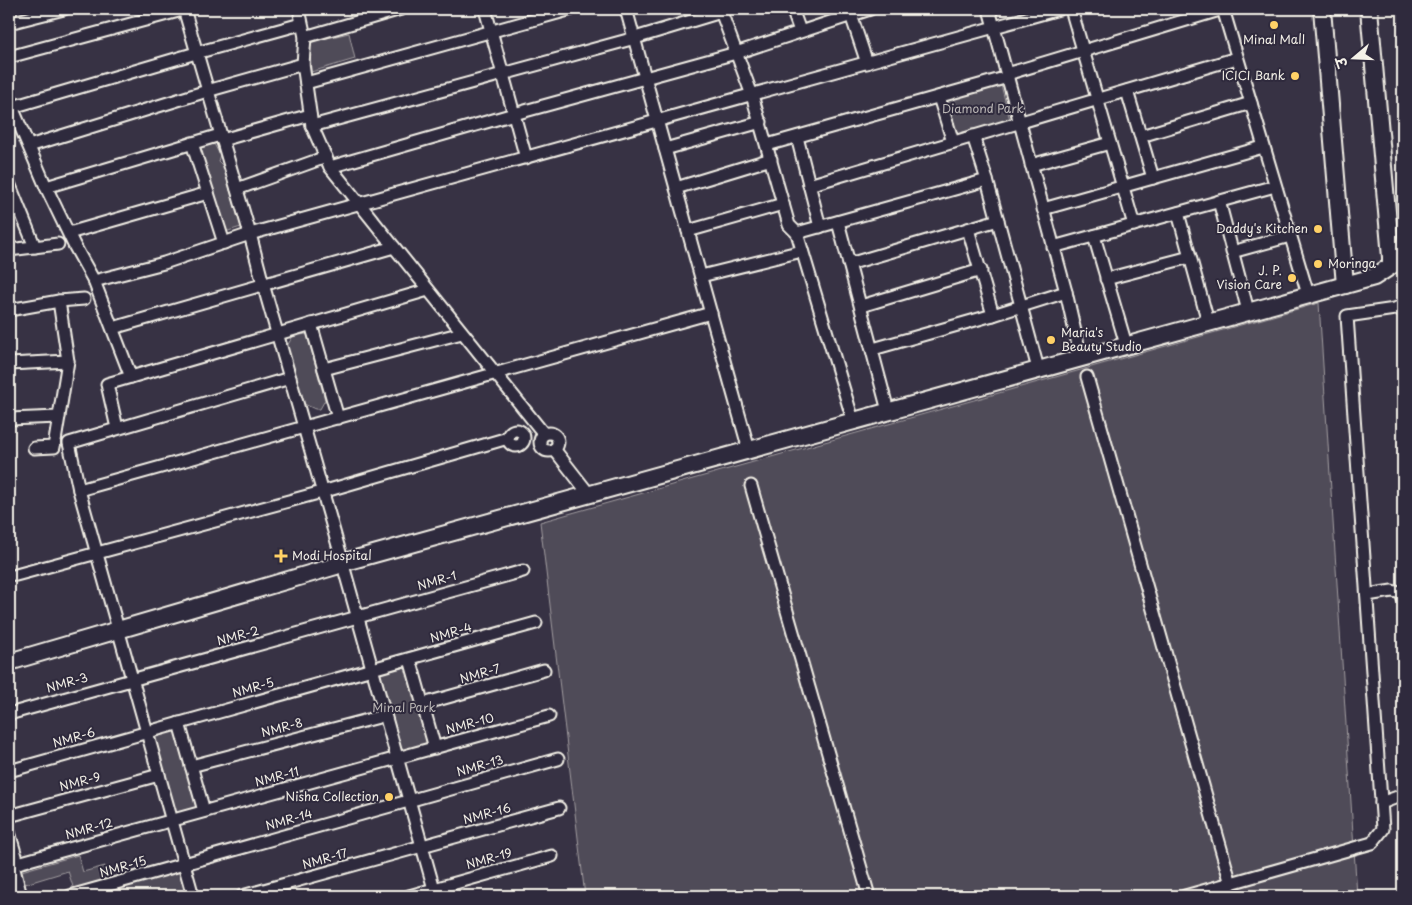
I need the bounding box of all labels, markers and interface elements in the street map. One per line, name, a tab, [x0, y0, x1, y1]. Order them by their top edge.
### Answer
marker: Minal Mall	[1268, 19, 1280, 31]
place label: Minal Mall	[1243, 30, 1305, 48]
north arrow	[1330, 32, 1380, 82]
text: उ	[1329, 53, 1353, 72]
place label: ICICI Bank	[1222, 66, 1285, 84]
marker: ICICI Bank	[1289, 70, 1301, 82]
park label: Diamond Park	[942, 99, 1024, 117]
place label: Daddy's Kitchen	[1216, 219, 1308, 237]
marker: Daddy's Kitchen	[1312, 223, 1324, 235]
place label: Moringa	[1328, 254, 1377, 272]
marker: Moringa	[1312, 258, 1324, 270]
place label: J. P. Vision Care	[1217, 261, 1282, 293]
marker: J. P. Vision Care	[1286, 272, 1298, 284]
place label: Maria's Beauty Studio	[1061, 323, 1142, 355]
marker: Maria's Beauty Studio	[1045, 334, 1057, 346]
place label: Modi Hospital	[292, 546, 372, 564]
marker: Modi Hospital	[274, 549, 288, 563]
street label: NMR-1	[415, 566, 459, 594]
street label: NMR-4	[428, 617, 474, 647]
street label: NMR-2	[215, 621, 261, 649]
street label: NMR-7	[457, 659, 502, 687]
street label: NMR-3	[44, 668, 90, 697]
street label: NMR-5	[230, 673, 276, 702]
park label: Minal Park	[372, 698, 436, 716]
street label: NMR-10	[444, 708, 496, 738]
street label: NMR-8	[259, 713, 305, 741]
street label: NMR-6	[50, 722, 97, 752]
street label: NMR-13	[454, 750, 505, 780]
street label: NMR-11	[253, 762, 301, 791]
street label: NMR-9	[57, 767, 102, 795]
place label: Nisha Collection	[285, 787, 379, 805]
marker: Nisha Collection	[383, 791, 395, 803]
street label: NMR-16	[461, 798, 513, 828]
street label: NMR-14	[263, 804, 314, 834]
street label: NMR-12	[63, 813, 115, 843]
street label: NMR-17	[300, 843, 350, 873]
street label: NMR-19	[464, 843, 514, 873]
street label: NMR-15	[97, 851, 148, 881]

